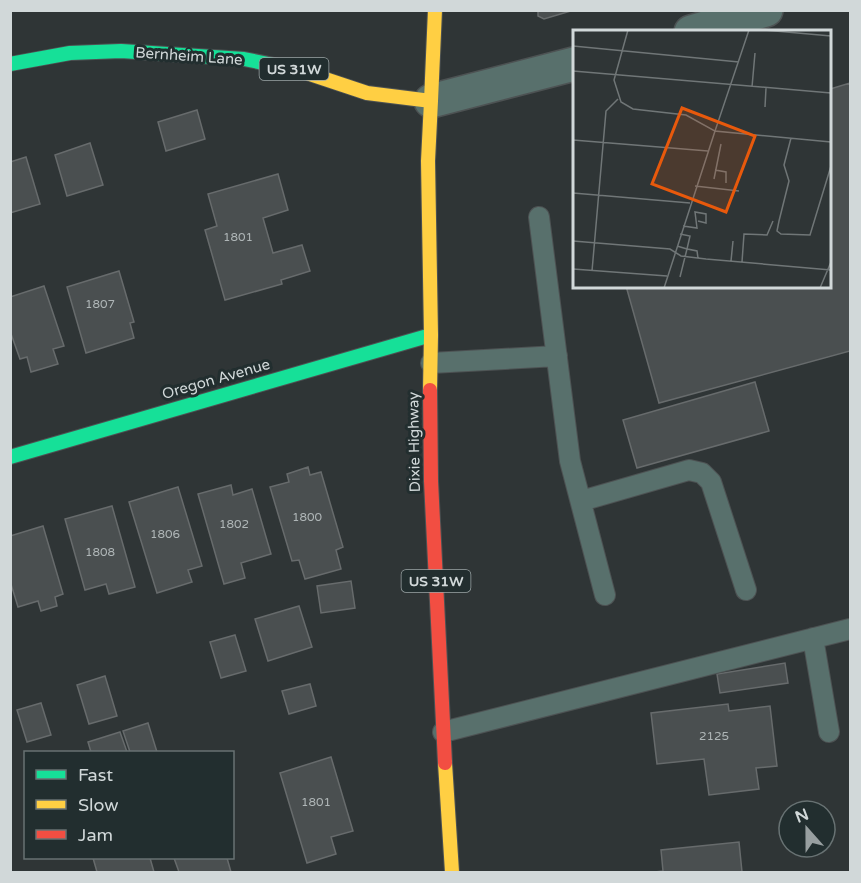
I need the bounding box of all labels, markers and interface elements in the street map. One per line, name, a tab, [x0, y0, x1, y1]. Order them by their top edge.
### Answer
inset map	[573, 30, 831, 288]
street label: Bernheim Lane	[135, 43, 243, 69]
road number: US 31W	[260, 58, 328, 80]
house number: 1801	[223, 230, 253, 244]
house number: 1807	[85, 297, 115, 311]
street label: Oregon Avenue	[160, 355, 272, 403]
street label: Dixie Highway	[404, 392, 424, 492]
house number: 1800	[292, 510, 323, 524]
house number: 1802	[219, 517, 249, 531]
house number: 1806	[150, 527, 180, 541]
house number: 1808	[85, 545, 115, 559]
road number: US 31W	[402, 570, 470, 592]
house number: 2125	[699, 729, 729, 743]
legend	[24, 751, 234, 859]
text: Fast	[78, 764, 113, 786]
text: Slow	[78, 794, 119, 816]
house number: 1801	[301, 795, 331, 809]
north arrow	[777, 799, 837, 859]
text: N	[792, 804, 812, 828]
text: Jam	[78, 824, 113, 846]

